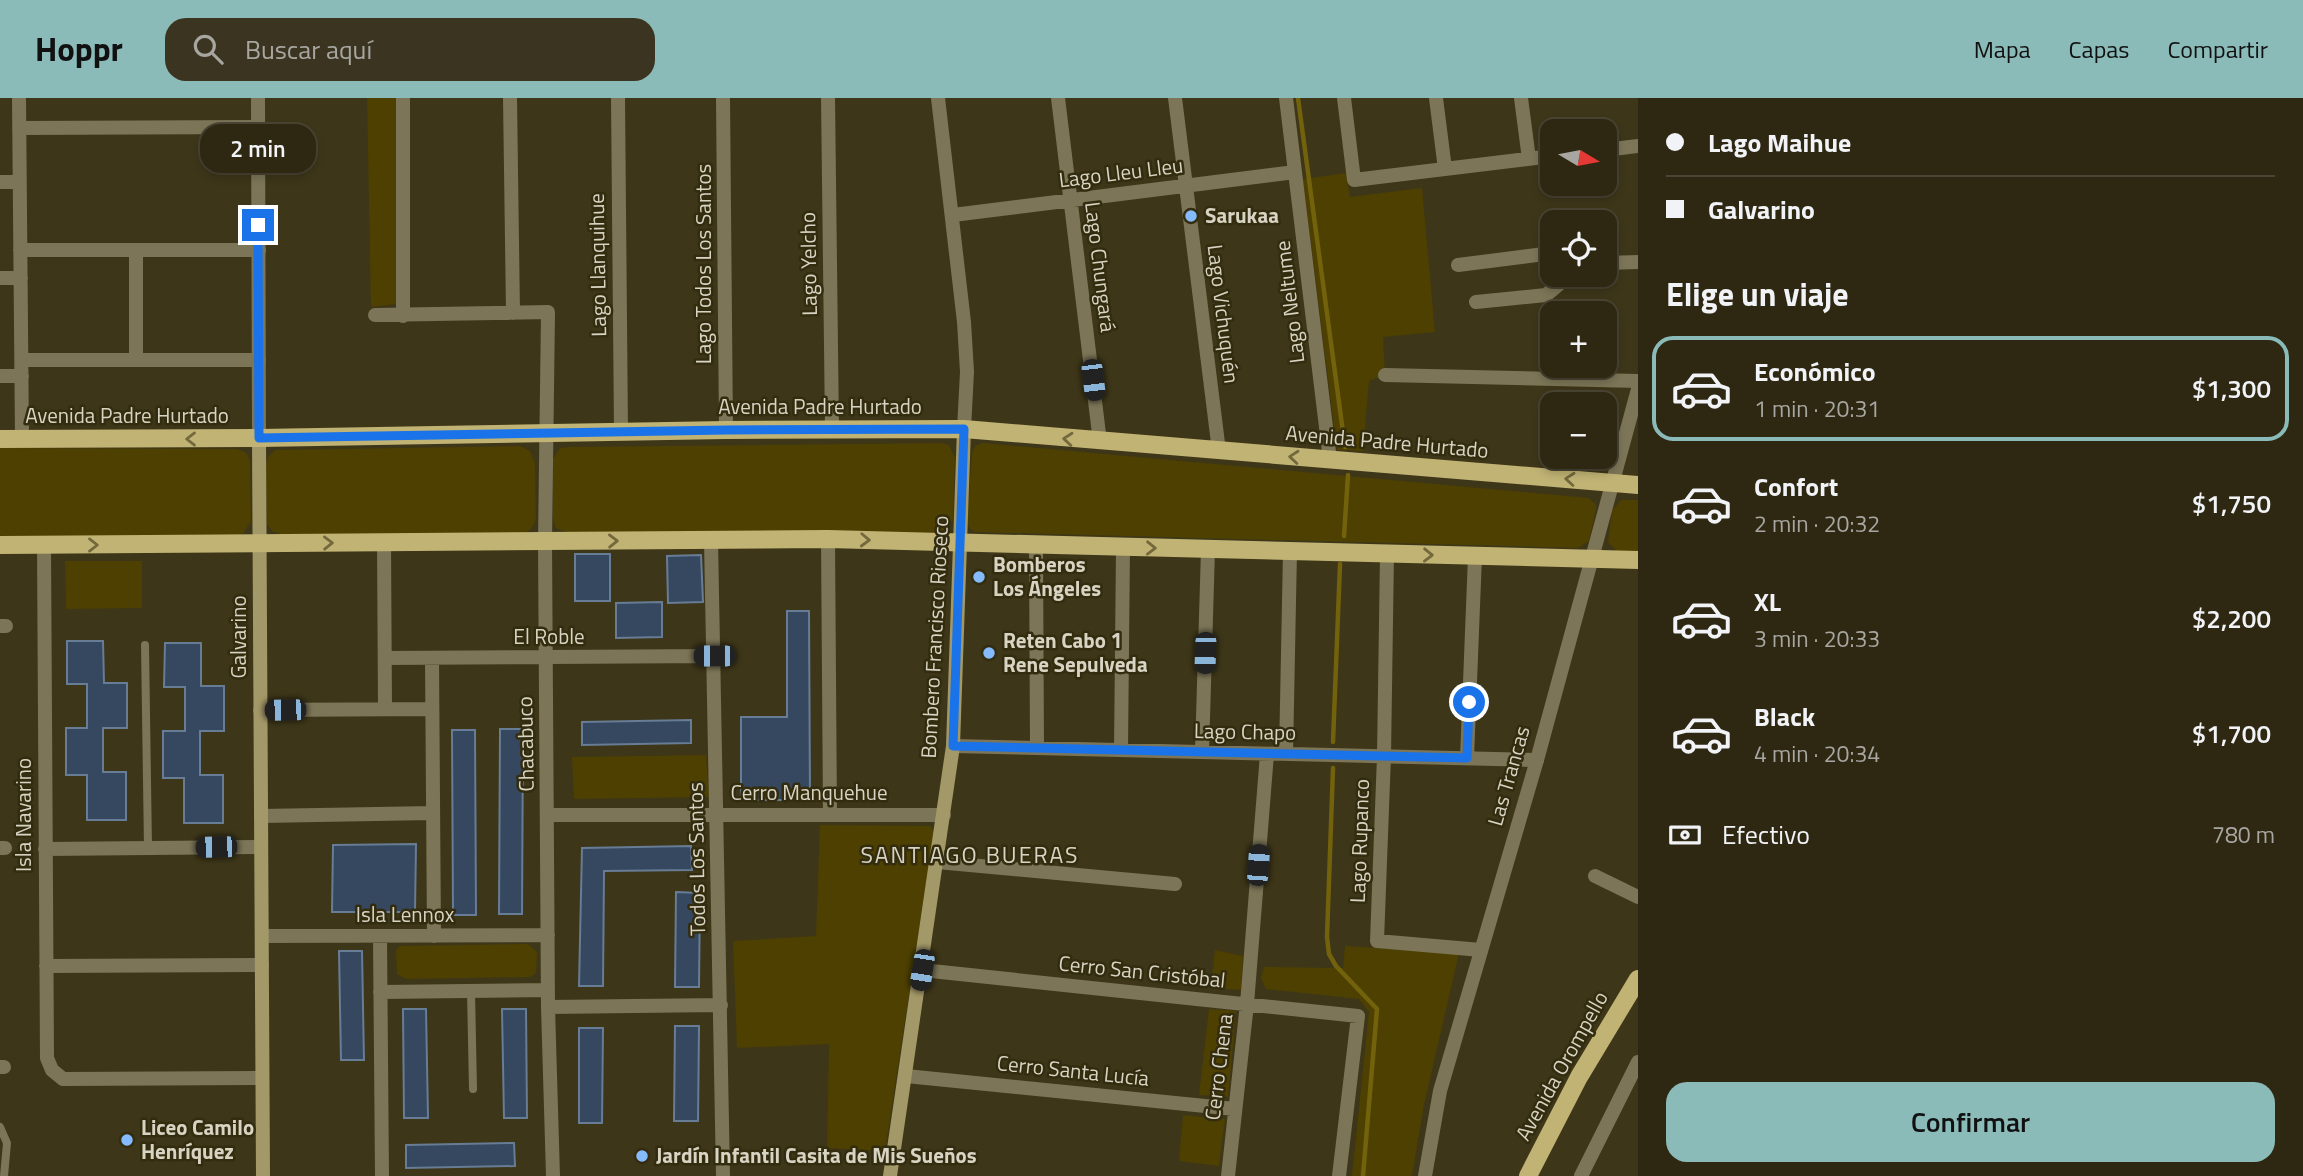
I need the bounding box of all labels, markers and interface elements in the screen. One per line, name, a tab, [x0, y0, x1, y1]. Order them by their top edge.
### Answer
search box	[165, 18, 655, 81]
text: Hoppr	[35, 24, 123, 74]
icon: search	[189, 30, 227, 68]
text: Buscar aquí	[245, 30, 372, 69]
text: Mapa	[1974, 31, 2031, 67]
text: Capas	[2069, 31, 2129, 67]
text: Compartir	[2167, 31, 2268, 67]
north arrow	[1540, 119, 1617, 196]
map controls	[1540, 119, 1617, 469]
callout: 2 min	[200, 123, 316, 172]
text: Lago Maihue	[1708, 123, 1851, 162]
text: 2 min	[230, 131, 286, 166]
street label: Lago Lleu Lleu	[1057, 149, 1185, 196]
street label: Lago Todos Los Santos	[687, 164, 719, 364]
text: Galvarino	[1708, 190, 1815, 229]
street label: Lago Llanquihue	[580, 193, 614, 337]
place label: Sarukaa	[1205, 199, 1279, 231]
street label: Lago Chungará	[1077, 200, 1125, 334]
marker: Sarukaa	[1183, 208, 1199, 224]
route end	[242, 209, 274, 241]
button: locate	[1540, 210, 1617, 287]
street label: Lago Yelcho	[791, 212, 825, 316]
street label: Lago Neltume	[1266, 239, 1312, 365]
street label: Lago Vichuquén	[1200, 243, 1248, 385]
text: Elige un viaje	[1666, 270, 1849, 318]
button: +	[1540, 301, 1617, 378]
text: Económico	[1754, 352, 1876, 391]
icon: car	[1670, 357, 1733, 420]
car	[1081, 358, 1106, 402]
text: $1,300	[2192, 369, 2271, 408]
street label: Avenida Padre Hurtado	[718, 390, 922, 422]
text: 1 min · 20:31	[1754, 391, 1880, 426]
button: −	[1540, 392, 1617, 469]
street label: Avenida Padre Hurtado	[25, 399, 229, 431]
street label: Avenida Padre Hurtado	[1284, 416, 1490, 466]
one-way arrow	[185, 431, 196, 447]
one-way arrow	[1062, 432, 1073, 447]
one-way arrow	[1289, 450, 1300, 465]
text: Confort	[1754, 467, 1838, 506]
one-way arrow	[1564, 472, 1575, 487]
icon: car	[1670, 472, 1733, 535]
text: $1,750	[2192, 484, 2271, 523]
text: 2 min · 20:32	[1754, 506, 1880, 541]
street label: Bombero Francisco Rioseco	[912, 515, 956, 759]
one-way arrow	[860, 532, 871, 547]
one-way arrow	[608, 533, 619, 549]
one-way arrow	[323, 535, 334, 550]
one-way arrow	[88, 537, 98, 553]
one-way arrow	[1146, 540, 1157, 556]
one-way arrow	[1422, 547, 1433, 562]
place label: Bomberos Los Ángeles	[993, 548, 1101, 604]
marker: Bomberos Los Ángeles	[971, 569, 987, 585]
text: XL	[1754, 582, 1781, 621]
icon: car	[1670, 587, 1733, 650]
street label: Galvarino	[222, 596, 254, 679]
text: $2,200	[2192, 599, 2271, 638]
street label: El Roble	[513, 620, 585, 652]
text: 3 min · 20:33	[1754, 621, 1880, 656]
place label: Reten Cabo 1 Rene Sepulveda	[1003, 624, 1148, 680]
car	[1194, 632, 1217, 674]
marker: Reten Cabo 1 Rene Sepulveda	[981, 645, 997, 661]
car	[694, 646, 736, 667]
route start	[1453, 686, 1485, 718]
street label: Chacabuco	[508, 696, 542, 792]
text: Black	[1754, 697, 1815, 736]
car	[264, 699, 307, 721]
icon: car	[1670, 702, 1733, 765]
street label: Lago Chapo	[1194, 714, 1297, 748]
text: $1,700	[2192, 714, 2271, 753]
street label: Las Trancas	[1479, 722, 1538, 830]
text: 4 min · 20:34	[1754, 736, 1880, 771]
street label: Isla Navarino	[7, 758, 39, 872]
street label: Cerro Manquehue	[730, 776, 888, 808]
street label: Lago Rupanco	[1341, 778, 1377, 904]
street label: Todos Los Santos	[679, 782, 713, 936]
text: Efectivo	[1722, 815, 1810, 854]
icon: cash	[1666, 816, 1704, 854]
text: 780 m	[2212, 817, 2275, 852]
car	[195, 836, 238, 858]
district label: SANTIAGO BUERAS	[861, 837, 1079, 872]
car	[1247, 843, 1270, 887]
street label: Isla Lennox	[356, 898, 455, 930]
street label: Cerro San Cristóbal	[1057, 946, 1227, 996]
car	[909, 948, 936, 992]
street label: Avenida Orompello	[1507, 985, 1616, 1146]
street label: Cerro Chena	[1196, 1011, 1240, 1122]
street label: Cerro Santa Lucía	[995, 1046, 1151, 1094]
button: Confirmar	[1666, 1082, 2275, 1162]
place label: Liceo Camilo Henríquez	[141, 1111, 254, 1167]
marker: Liceo Camilo Henríquez	[119, 1132, 135, 1148]
place label: Jardín Infantil Casita de Mis Sueños	[656, 1139, 977, 1171]
marker: Jardín Infantil Casita de Mis Sueños	[634, 1148, 650, 1164]

